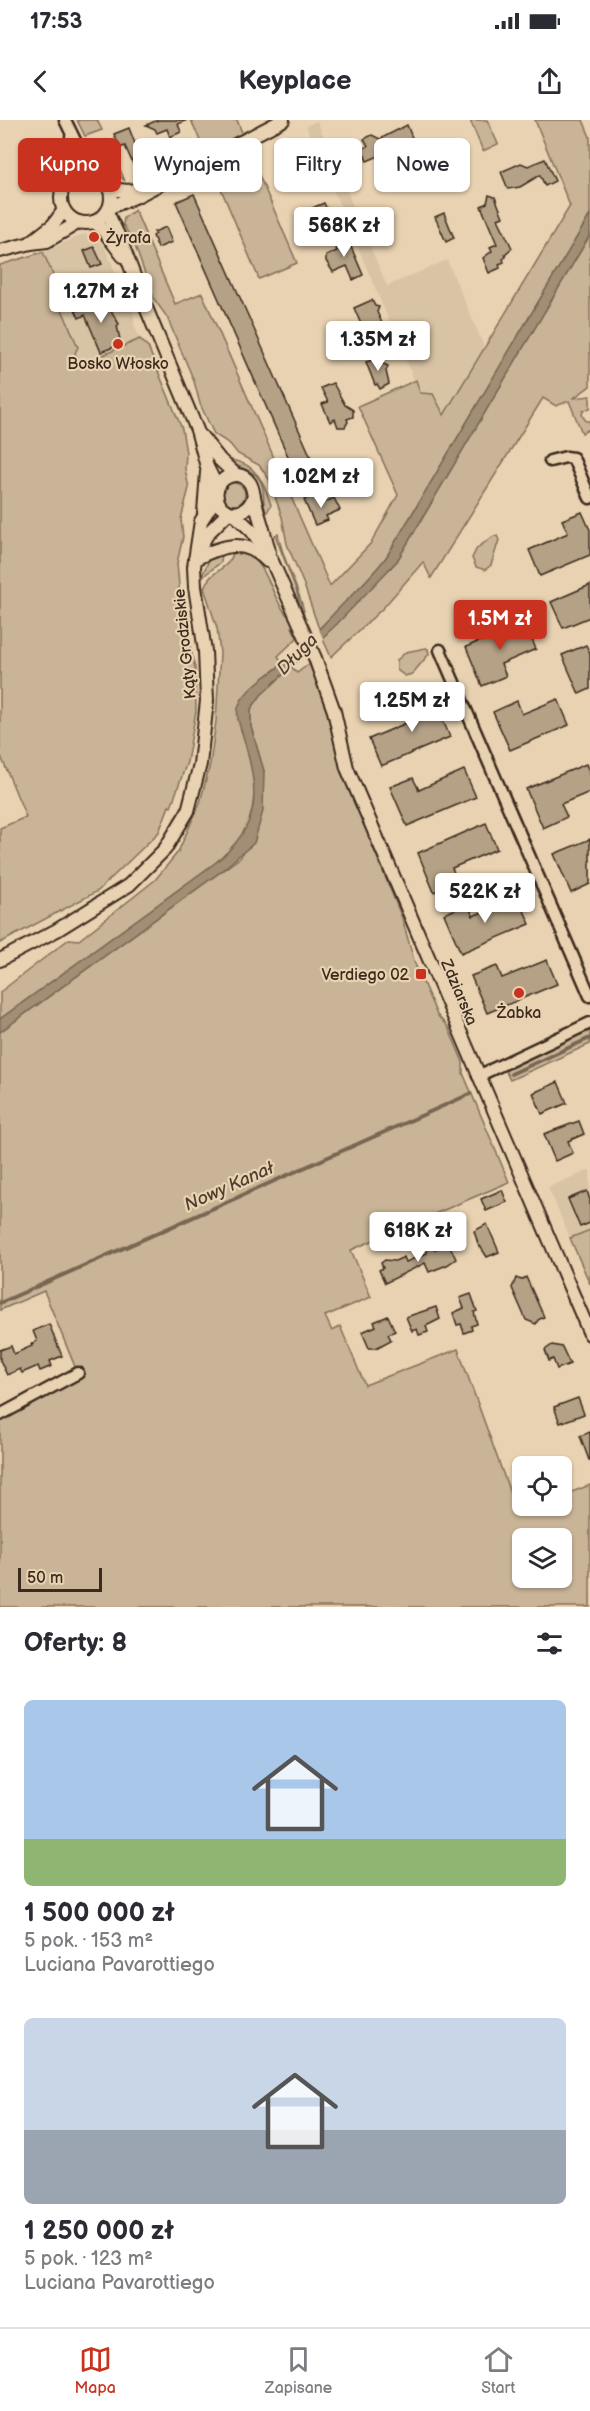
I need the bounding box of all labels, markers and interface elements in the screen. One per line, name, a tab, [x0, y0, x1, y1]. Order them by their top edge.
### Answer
text: 17:53	[30, 8, 82, 35]
icon: back	[24, 65, 57, 98]
text: Keyplace	[238, 65, 352, 97]
icon: share	[533, 65, 566, 98]
chip: Kupno	[18, 138, 121, 192]
chip: Wynajem	[133, 138, 262, 192]
chip: Filtry	[274, 138, 362, 192]
chip: Nowe	[374, 138, 470, 192]
pin: 568K zł	[289, 207, 399, 258]
text: 568K zł	[308, 214, 380, 238]
place label: Żyrafa	[105, 227, 151, 248]
marker: Żyrafa	[87, 230, 101, 244]
pin: 1.27M zł	[39, 273, 163, 324]
text: 1.27M zł	[63, 280, 139, 304]
pin: 1.35M zł	[316, 321, 440, 372]
text: 1.35M zł	[340, 328, 416, 352]
marker: Bosko Włosko	[111, 337, 125, 351]
place label: Bosko Włosko	[67, 355, 169, 374]
pin: 1.02M zł	[259, 458, 383, 509]
text: 1.02M zł	[282, 465, 360, 489]
street label: Kąty Grodziskie	[170, 587, 201, 700]
pin: 1.5M zł	[445, 600, 555, 651]
text: 1.5M zł	[468, 607, 532, 631]
water label: Długa	[272, 629, 322, 679]
pin: 1.25M zł	[350, 682, 474, 733]
text: 1.25M zł	[374, 689, 450, 713]
pin: 522K zł	[430, 873, 540, 924]
text: 522K zł	[449, 880, 521, 904]
street label: Zdziarska	[436, 956, 481, 1028]
place label: Verdiego 02	[321, 966, 410, 985]
marker: Verdiego 02	[414, 967, 428, 981]
marker: Żabka	[512, 986, 526, 1000]
place label: Żabka	[496, 1002, 541, 1023]
water label: Nowy Kanał	[181, 1157, 278, 1216]
pin: 618K zł	[363, 1212, 473, 1263]
text: 618K zł	[383, 1219, 453, 1243]
map controls	[512, 1456, 572, 1588]
button: locate	[512, 1456, 572, 1516]
button: layers	[512, 1528, 572, 1588]
scale bar	[18, 1565, 102, 1592]
text: 50 m	[27, 1569, 63, 1588]
icon: filters	[533, 1627, 566, 1660]
text: Oferty: 8	[24, 1628, 127, 1659]
icon: home	[241, 1739, 349, 1847]
text: 1 500 000 zł	[24, 1898, 175, 1929]
text: 5 pok. · 153 m²	[24, 1929, 153, 1953]
text: Luciana Pavarottiego	[24, 1953, 215, 1977]
icon: home	[241, 2057, 349, 2165]
text: 1 250 000 zł	[24, 2216, 174, 2247]
text: 5 pok. · 123 m²	[24, 2247, 153, 2271]
text: Luciana Pavarottiego	[24, 2271, 215, 2295]
tab: Mapa	[75, 2343, 116, 2398]
tab: Zapisane	[265, 2343, 332, 2398]
tab: Start	[481, 2343, 515, 2398]

